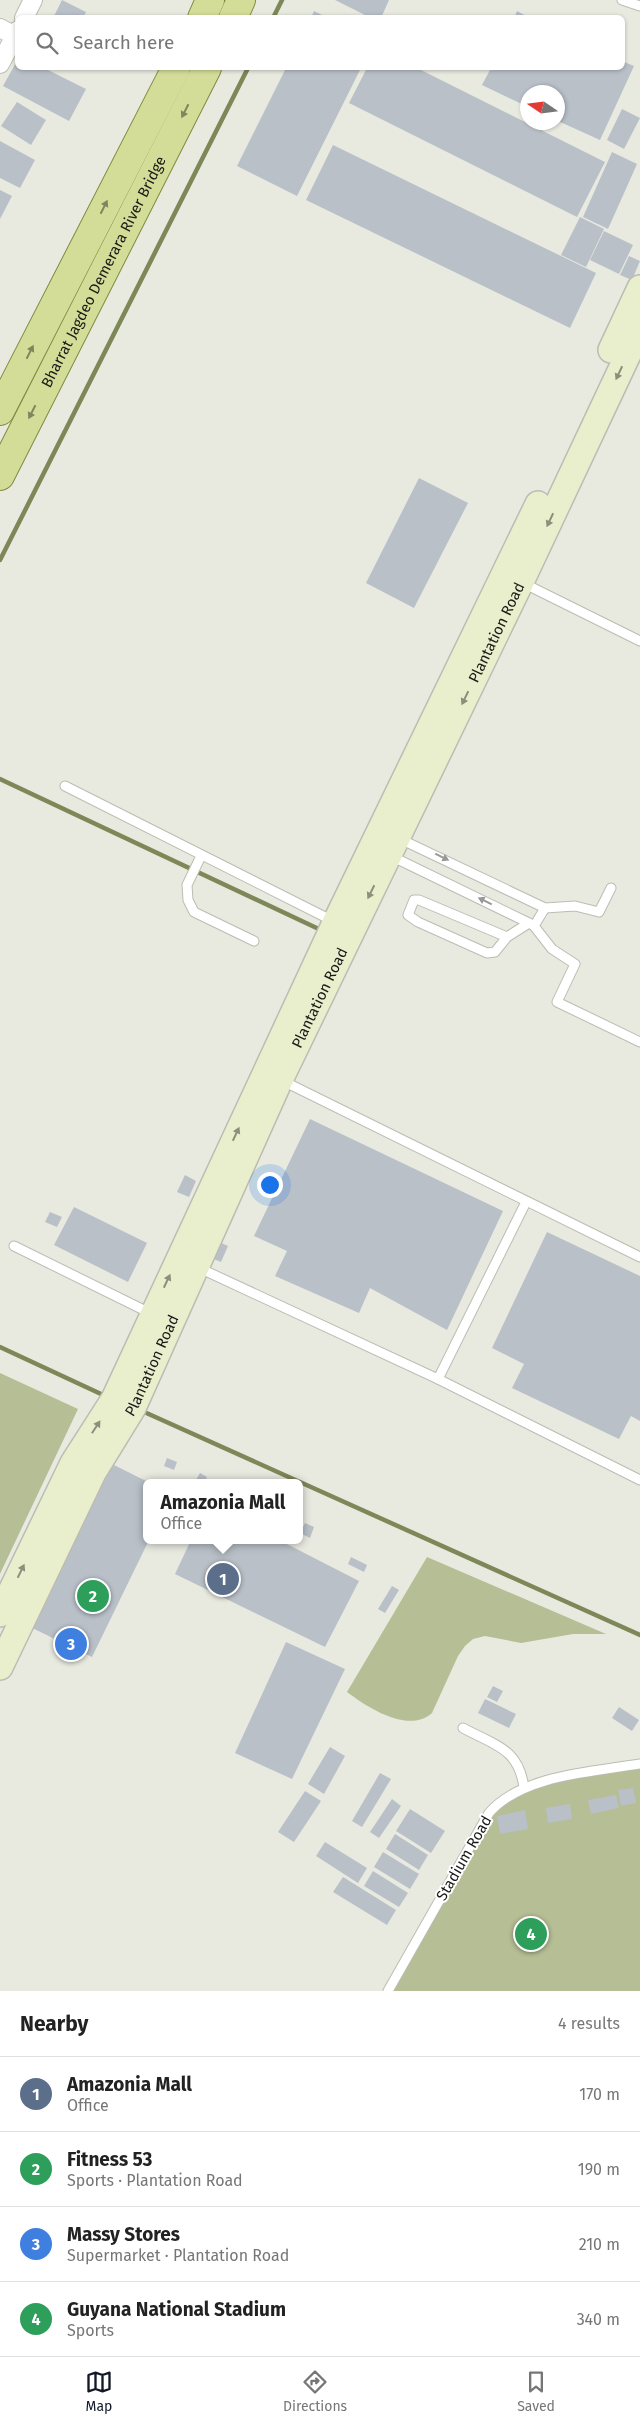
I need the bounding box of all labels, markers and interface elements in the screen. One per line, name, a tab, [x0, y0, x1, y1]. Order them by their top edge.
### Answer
search box	[15, 15, 625, 70]
icon: search	[33, 29, 61, 57]
text: Search here	[73, 31, 174, 54]
north arrow	[520, 85, 565, 130]
one-way arrow	[181, 104, 189, 118]
street label: Bharrat Jagdeo Demerara River Bridge	[37, 153, 170, 390]
one-way arrow	[100, 200, 108, 215]
one-way arrow	[26, 345, 34, 359]
one-way arrow	[615, 366, 623, 380]
one-way arrow	[28, 405, 36, 419]
one-way arrow	[546, 513, 554, 527]
street label: Plantation Road	[465, 579, 528, 686]
one-way arrow	[461, 691, 469, 705]
one-way arrow	[435, 854, 449, 862]
one-way arrow	[367, 885, 375, 899]
one-way arrow	[478, 897, 492, 905]
street label: Plantation Road	[288, 945, 352, 1051]
one-way arrow	[232, 1127, 240, 1141]
your location	[257, 1172, 283, 1198]
one-way arrow	[164, 1274, 172, 1288]
street label: Plantation Road	[121, 1312, 183, 1420]
one-way arrow	[92, 1420, 101, 1433]
popup	[143, 1479, 303, 1544]
text: Amazonia Mall	[160, 1491, 286, 1514]
text: Office	[160, 1514, 202, 1533]
pin: 1	[207, 1560, 239, 1598]
one-way arrow	[17, 1563, 25, 1578]
pin: 2	[77, 1577, 109, 1615]
pin: 3	[55, 1625, 87, 1663]
street label: Stadium Road	[432, 1812, 496, 1904]
pin: 4	[515, 1915, 547, 1953]
text: Nearby	[20, 2011, 88, 2037]
text: 4 results	[558, 2014, 620, 2033]
text: Amazonia Mall	[67, 2073, 192, 2096]
text: 1	[32, 2085, 40, 2104]
text: 170 m	[579, 2085, 620, 2104]
text: Office	[67, 2096, 109, 2115]
text: Fitness 53	[67, 2148, 152, 2171]
text: 2	[32, 2160, 40, 2179]
text: 190 m	[578, 2160, 620, 2179]
text: Sports · Plantation Road	[67, 2171, 243, 2190]
text: Massy Stores	[67, 2223, 180, 2246]
text: 3	[32, 2235, 40, 2254]
text: 210 m	[579, 2235, 620, 2254]
text: Supermarket · Plantation Road	[67, 2246, 289, 2265]
text: Guyana National Stadium	[67, 2298, 286, 2321]
text: 4	[31, 2310, 41, 2329]
text: 340 m	[577, 2310, 620, 2329]
text: Sports	[67, 2321, 114, 2340]
tab: Map	[85, 2368, 113, 2415]
tab: Directions	[283, 2368, 347, 2415]
tab: Saved	[517, 2368, 555, 2415]

